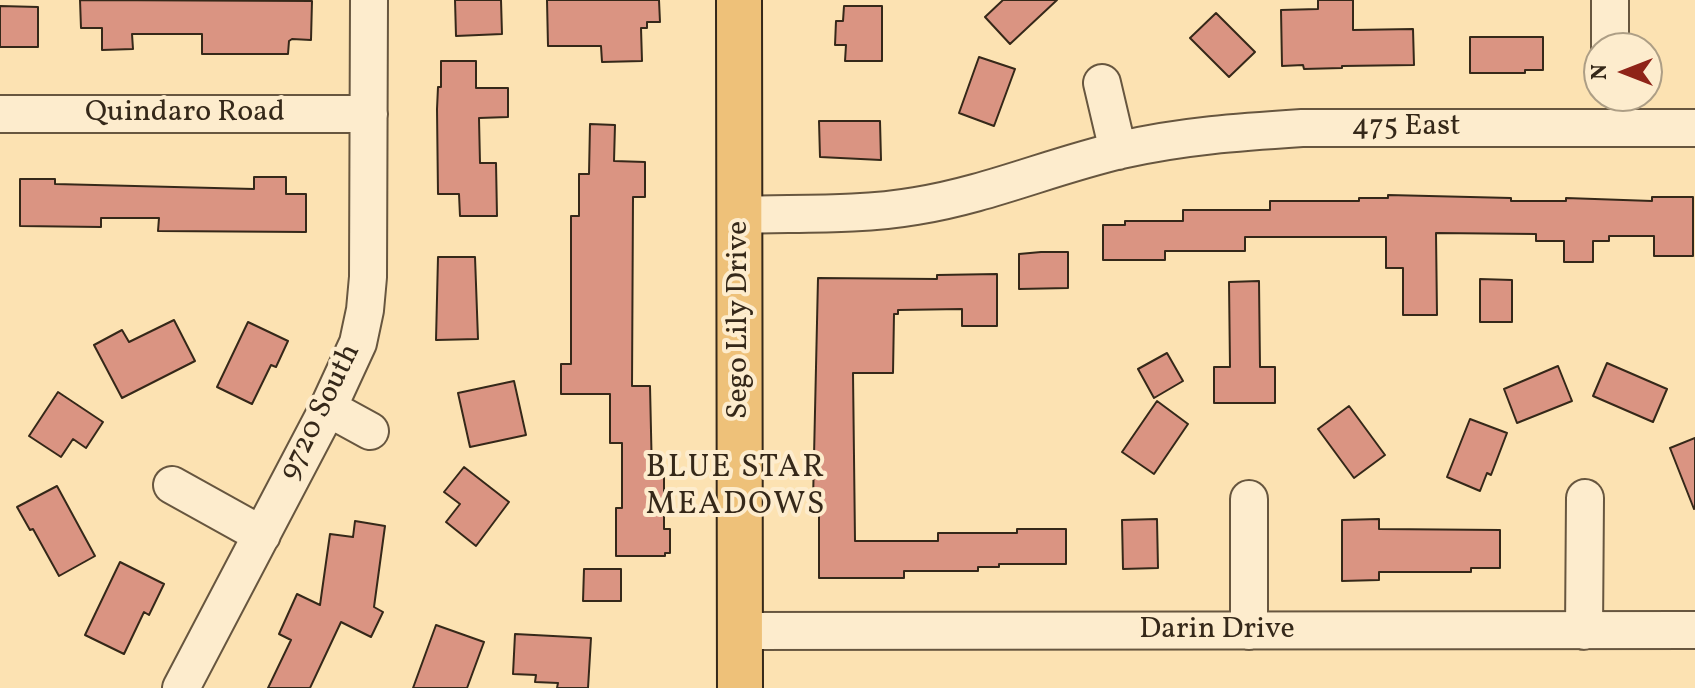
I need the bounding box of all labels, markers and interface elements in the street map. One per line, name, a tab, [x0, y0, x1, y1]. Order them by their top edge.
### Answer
north arrow	[1583, 32, 1663, 112]
text: N	[1585, 64, 1616, 80]
street label: Quindaro Road	[85, 96, 285, 132]
street label: 475 East	[1351, 110, 1461, 146]
street label: Sego Lily Drive	[722, 221, 758, 419]
street label: 9720 South	[274, 339, 370, 487]
district label: BLUE STAR MEADOWS	[646, 451, 826, 526]
street label: Darin Drive	[1139, 613, 1295, 649]

